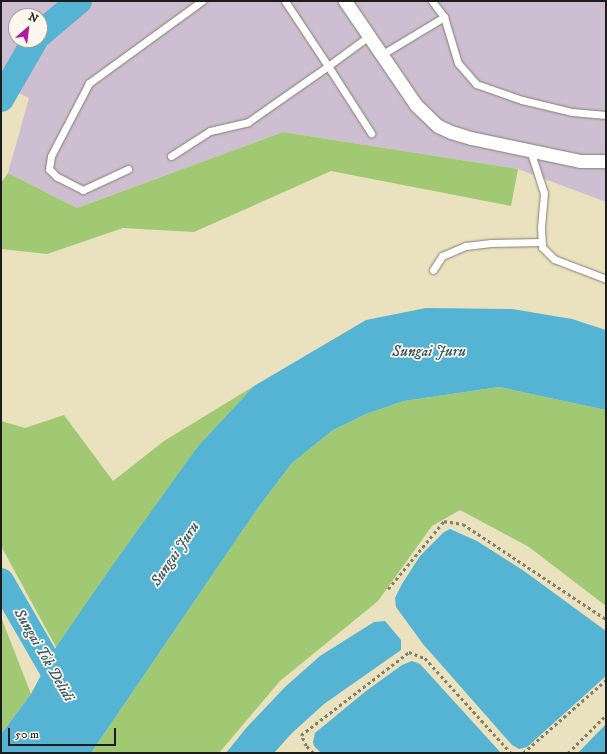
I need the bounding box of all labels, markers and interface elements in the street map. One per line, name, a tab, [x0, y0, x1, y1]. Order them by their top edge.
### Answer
north arrow	[8, 8, 48, 48]
text: N	[26, 10, 40, 27]
water label: Sungai Juru	[392, 343, 466, 361]
water label: Sungai Juru	[147, 518, 203, 590]
water label: Sungai Tok Delidi	[10, 605, 78, 705]
scale bar	[10, 720, 118, 746]
text: 50 m	[15, 727, 39, 742]

